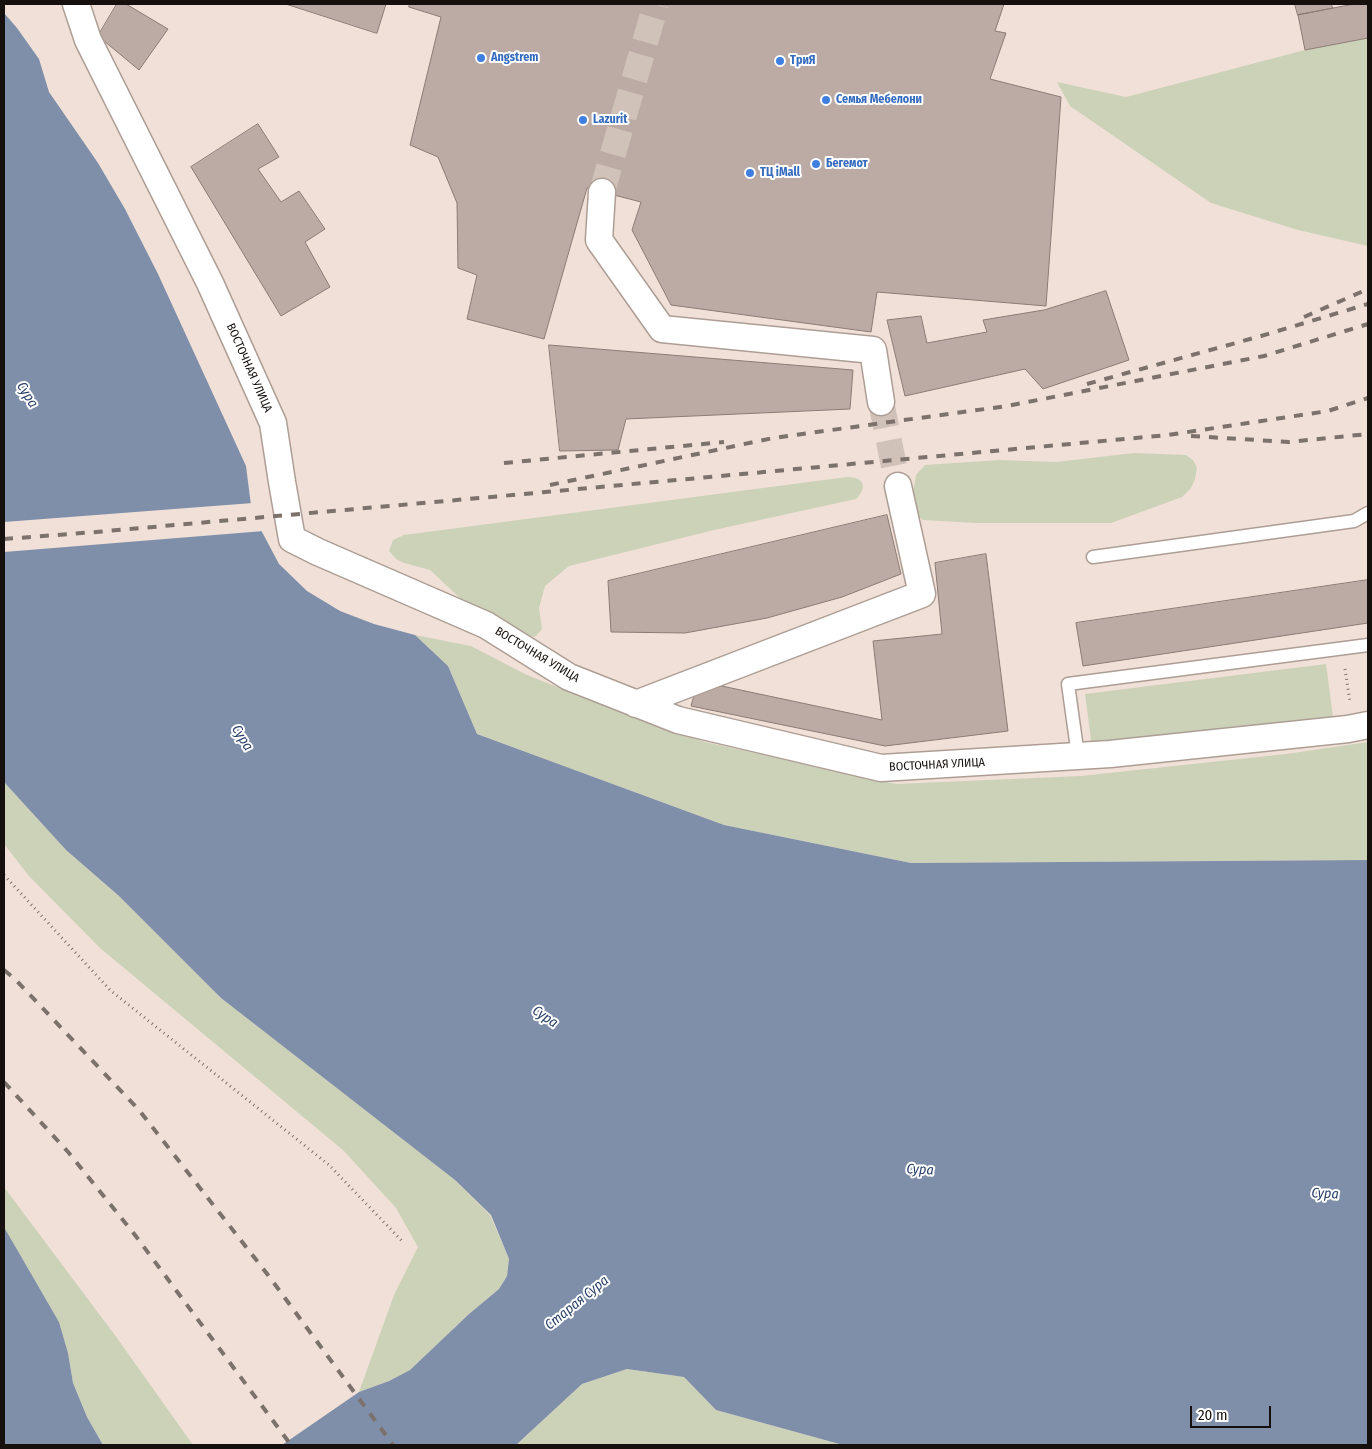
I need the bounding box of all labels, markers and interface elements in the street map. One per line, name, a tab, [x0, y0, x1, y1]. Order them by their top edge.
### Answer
place label: Angstrem	[491, 51, 538, 65]
marker: Angstrem	[475, 52, 487, 64]
place label: ТриЯ	[790, 54, 815, 68]
marker: ТриЯ	[774, 55, 786, 67]
place label: Семья Мебелони	[836, 93, 922, 107]
marker: Семья Мебелони	[820, 94, 832, 106]
place label: Lazurit	[593, 113, 627, 127]
marker: Lazurit	[577, 114, 589, 126]
place label: Бегемот	[826, 157, 868, 171]
marker: Бегемот	[810, 158, 822, 170]
place label: ТЦ iMall	[760, 166, 800, 180]
marker: ТЦ iMall	[744, 167, 756, 179]
street label: ВОСТОЧНАЯ УЛИЦА	[223, 321, 275, 415]
water label: Сура	[13, 379, 41, 411]
street label: ВОСТОЧНАЯ УЛИЦА	[492, 624, 582, 686]
water label: Сура	[228, 722, 256, 754]
street label: ВОСТОЧНАЯ УЛИЦА	[889, 755, 985, 775]
water label: Сура	[529, 1002, 561, 1032]
water label: Сура	[906, 1161, 934, 1179]
water label: Сура	[1311, 1185, 1339, 1203]
water label: Старая Сура	[542, 1272, 612, 1334]
scale bar	[1192, 1396, 1273, 1428]
text: 20 m	[1198, 1406, 1228, 1424]

